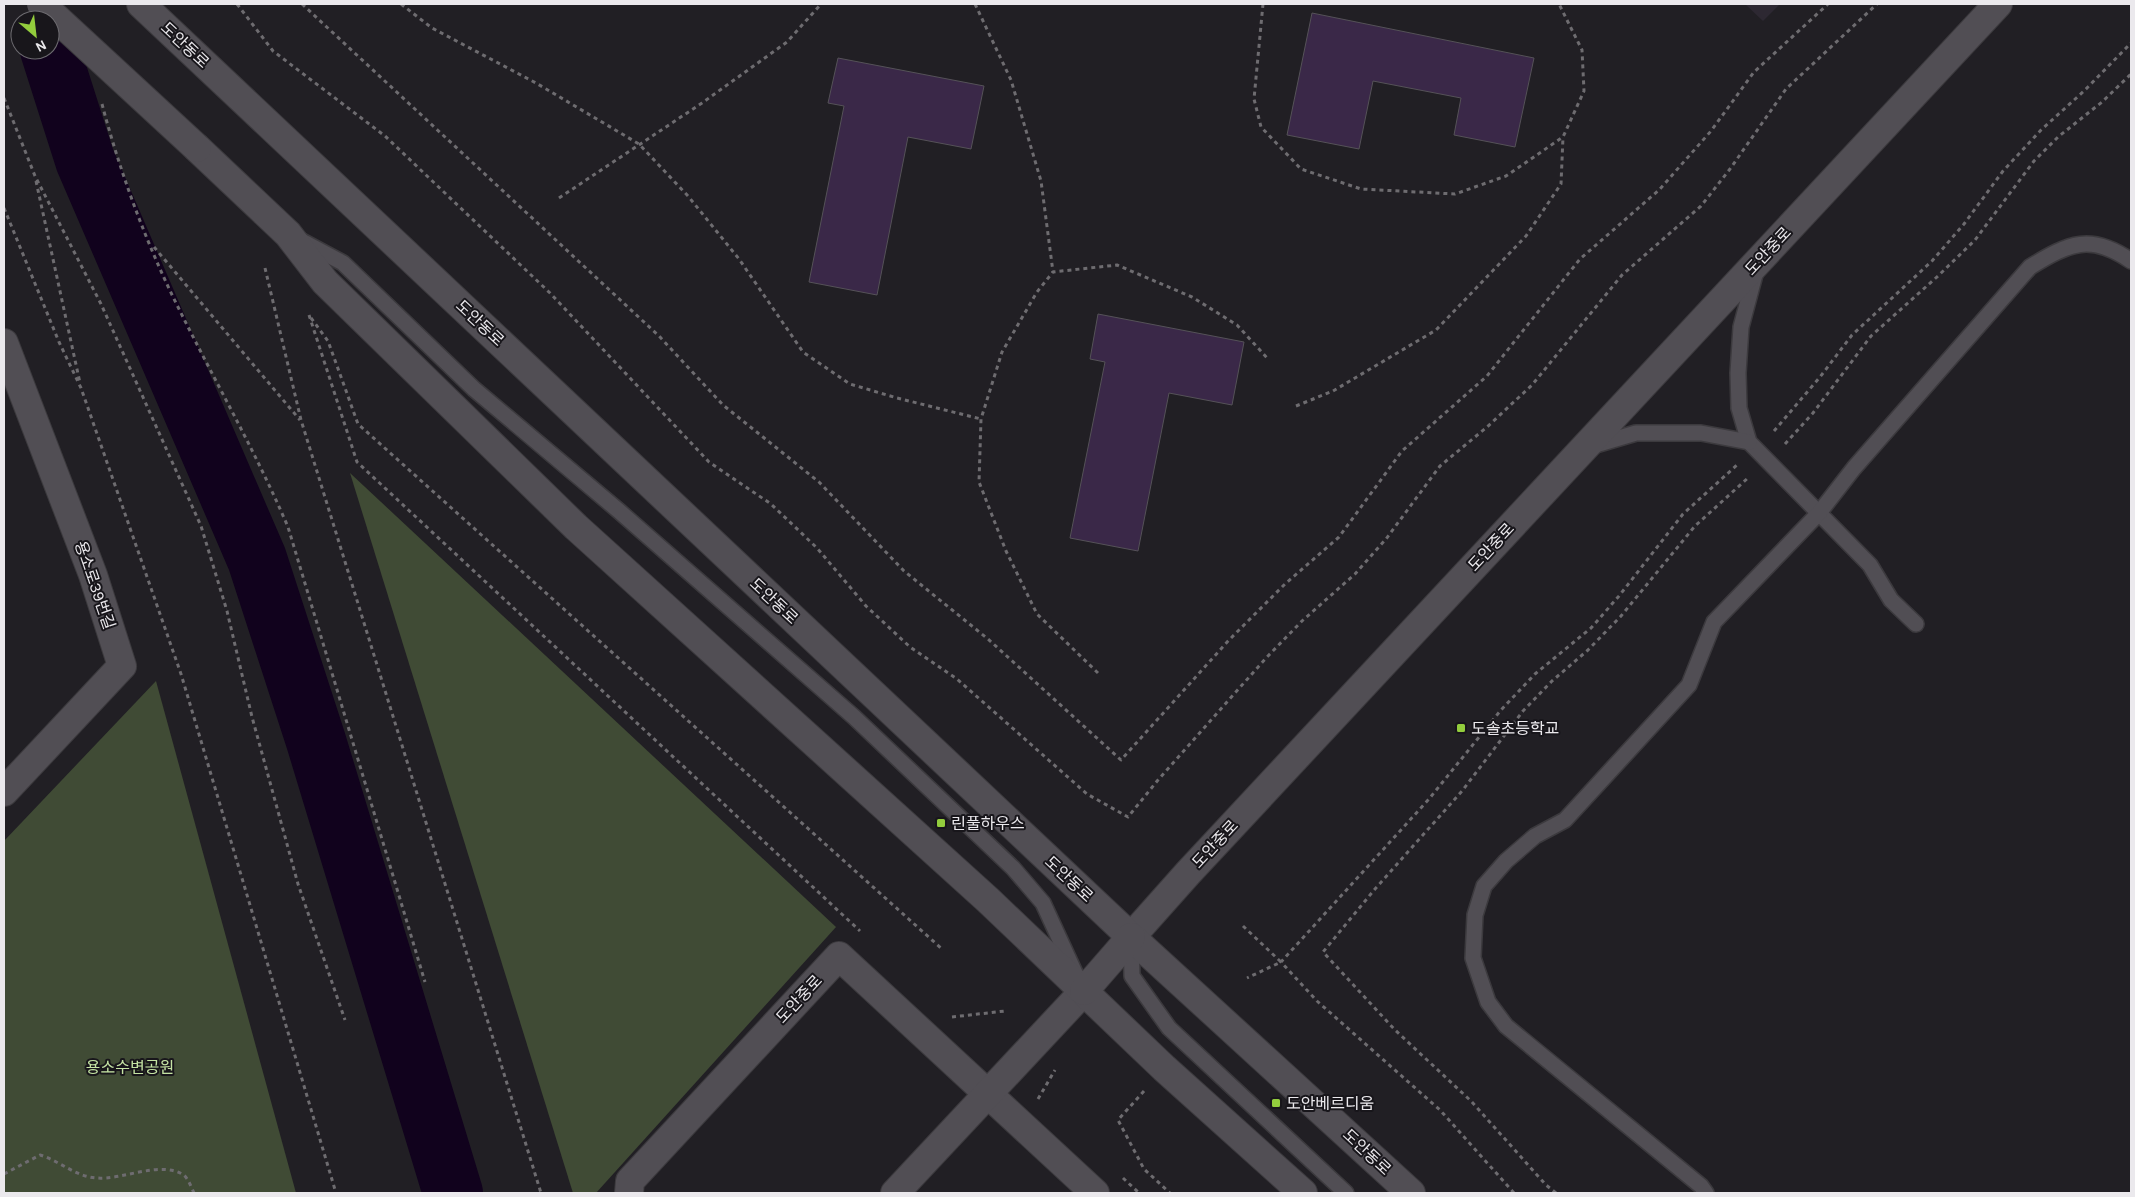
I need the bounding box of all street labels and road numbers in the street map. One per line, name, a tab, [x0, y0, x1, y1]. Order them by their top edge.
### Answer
street label: 도안동로	[157, 18, 213, 72]
street label: 도안중로	[1741, 223, 1795, 279]
street label: 도안동로	[452, 296, 508, 350]
street label: 도안중로	[1464, 519, 1518, 575]
street label: 용소로39번길	[71, 538, 119, 632]
street label: 도안동로	[746, 574, 802, 628]
street label: 도안중로	[1188, 816, 1242, 872]
street label: 도안동로	[1041, 852, 1097, 906]
street label: 도안중로	[772, 971, 826, 1027]
street label: 도안동로	[1339, 1125, 1395, 1179]

